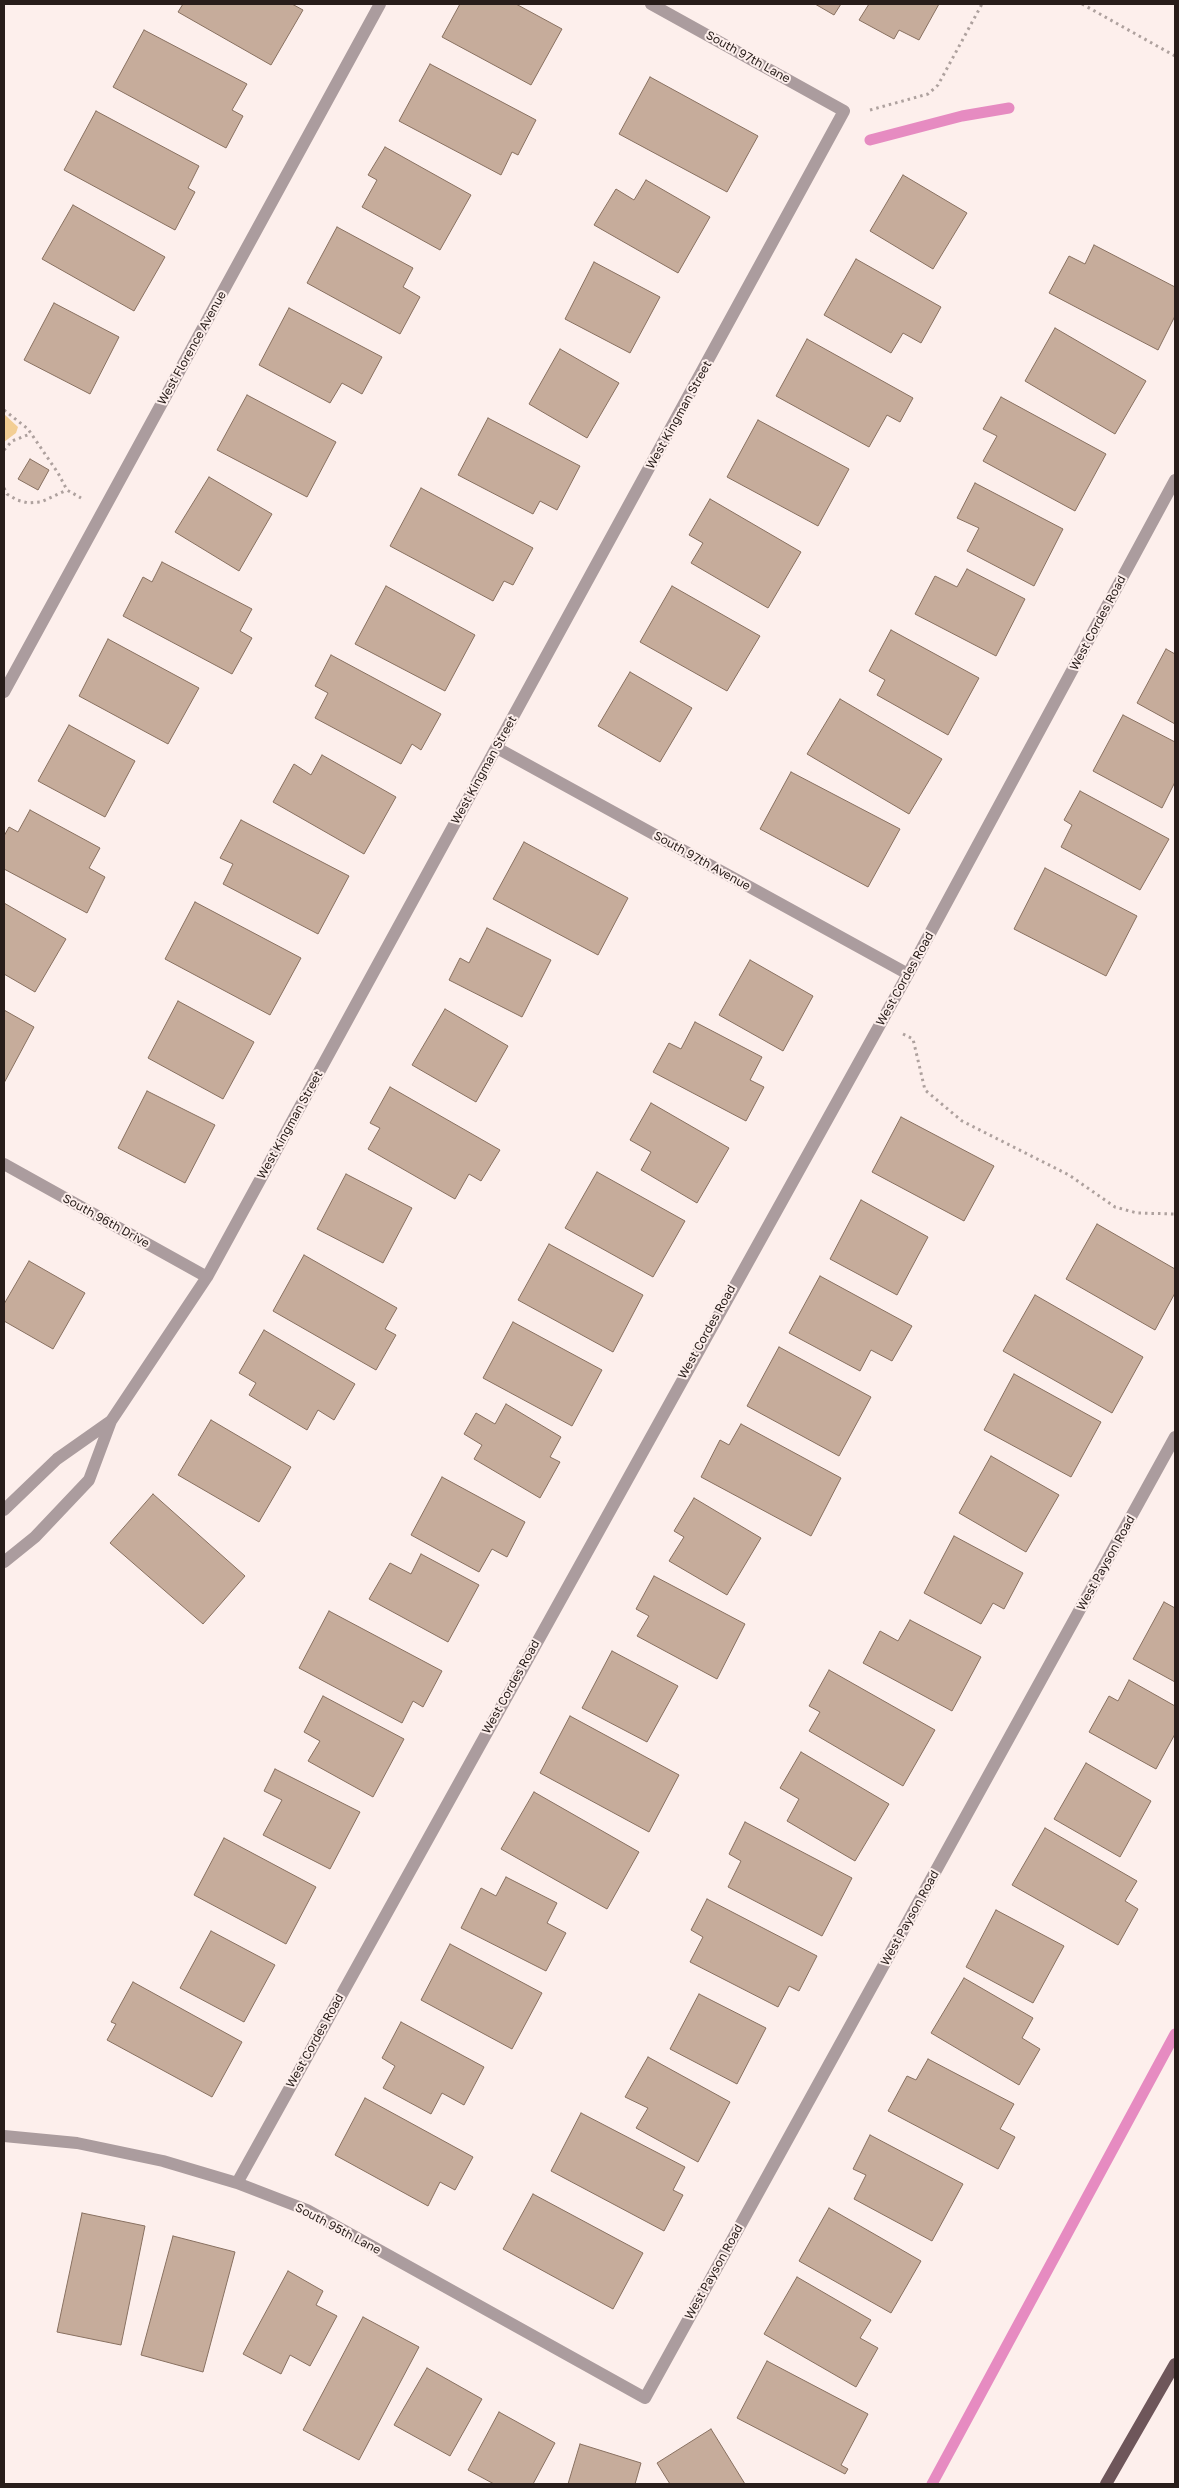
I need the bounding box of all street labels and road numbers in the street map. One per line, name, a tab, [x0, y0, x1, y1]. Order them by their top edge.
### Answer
street label: South 97th Lane	[703, 28, 793, 86]
street label: West Florence Avenue	[155, 289, 229, 407]
street label: West Kingman Street	[643, 358, 715, 472]
street label: West Cordes Road	[1067, 573, 1129, 673]
street label: West Kingman Street	[448, 713, 520, 827]
street label: South 97th Avenue	[651, 828, 753, 894]
street label: West Cordes Road	[873, 930, 937, 1028]
street label: West Kingman Street	[254, 1068, 326, 1182]
street label: South 96th Drive	[60, 1191, 152, 1251]
street label: West Cordes Road	[675, 1283, 739, 1381]
street label: West Payson Road	[1074, 1513, 1138, 1613]
street label: West Cordes Road	[479, 1638, 543, 1736]
street label: West Payson Road	[878, 1868, 942, 1968]
street label: West Cordes Road	[283, 1992, 347, 2090]
street label: South 95th Lane	[293, 2200, 383, 2258]
street label: West Payson Road	[682, 2222, 746, 2322]

